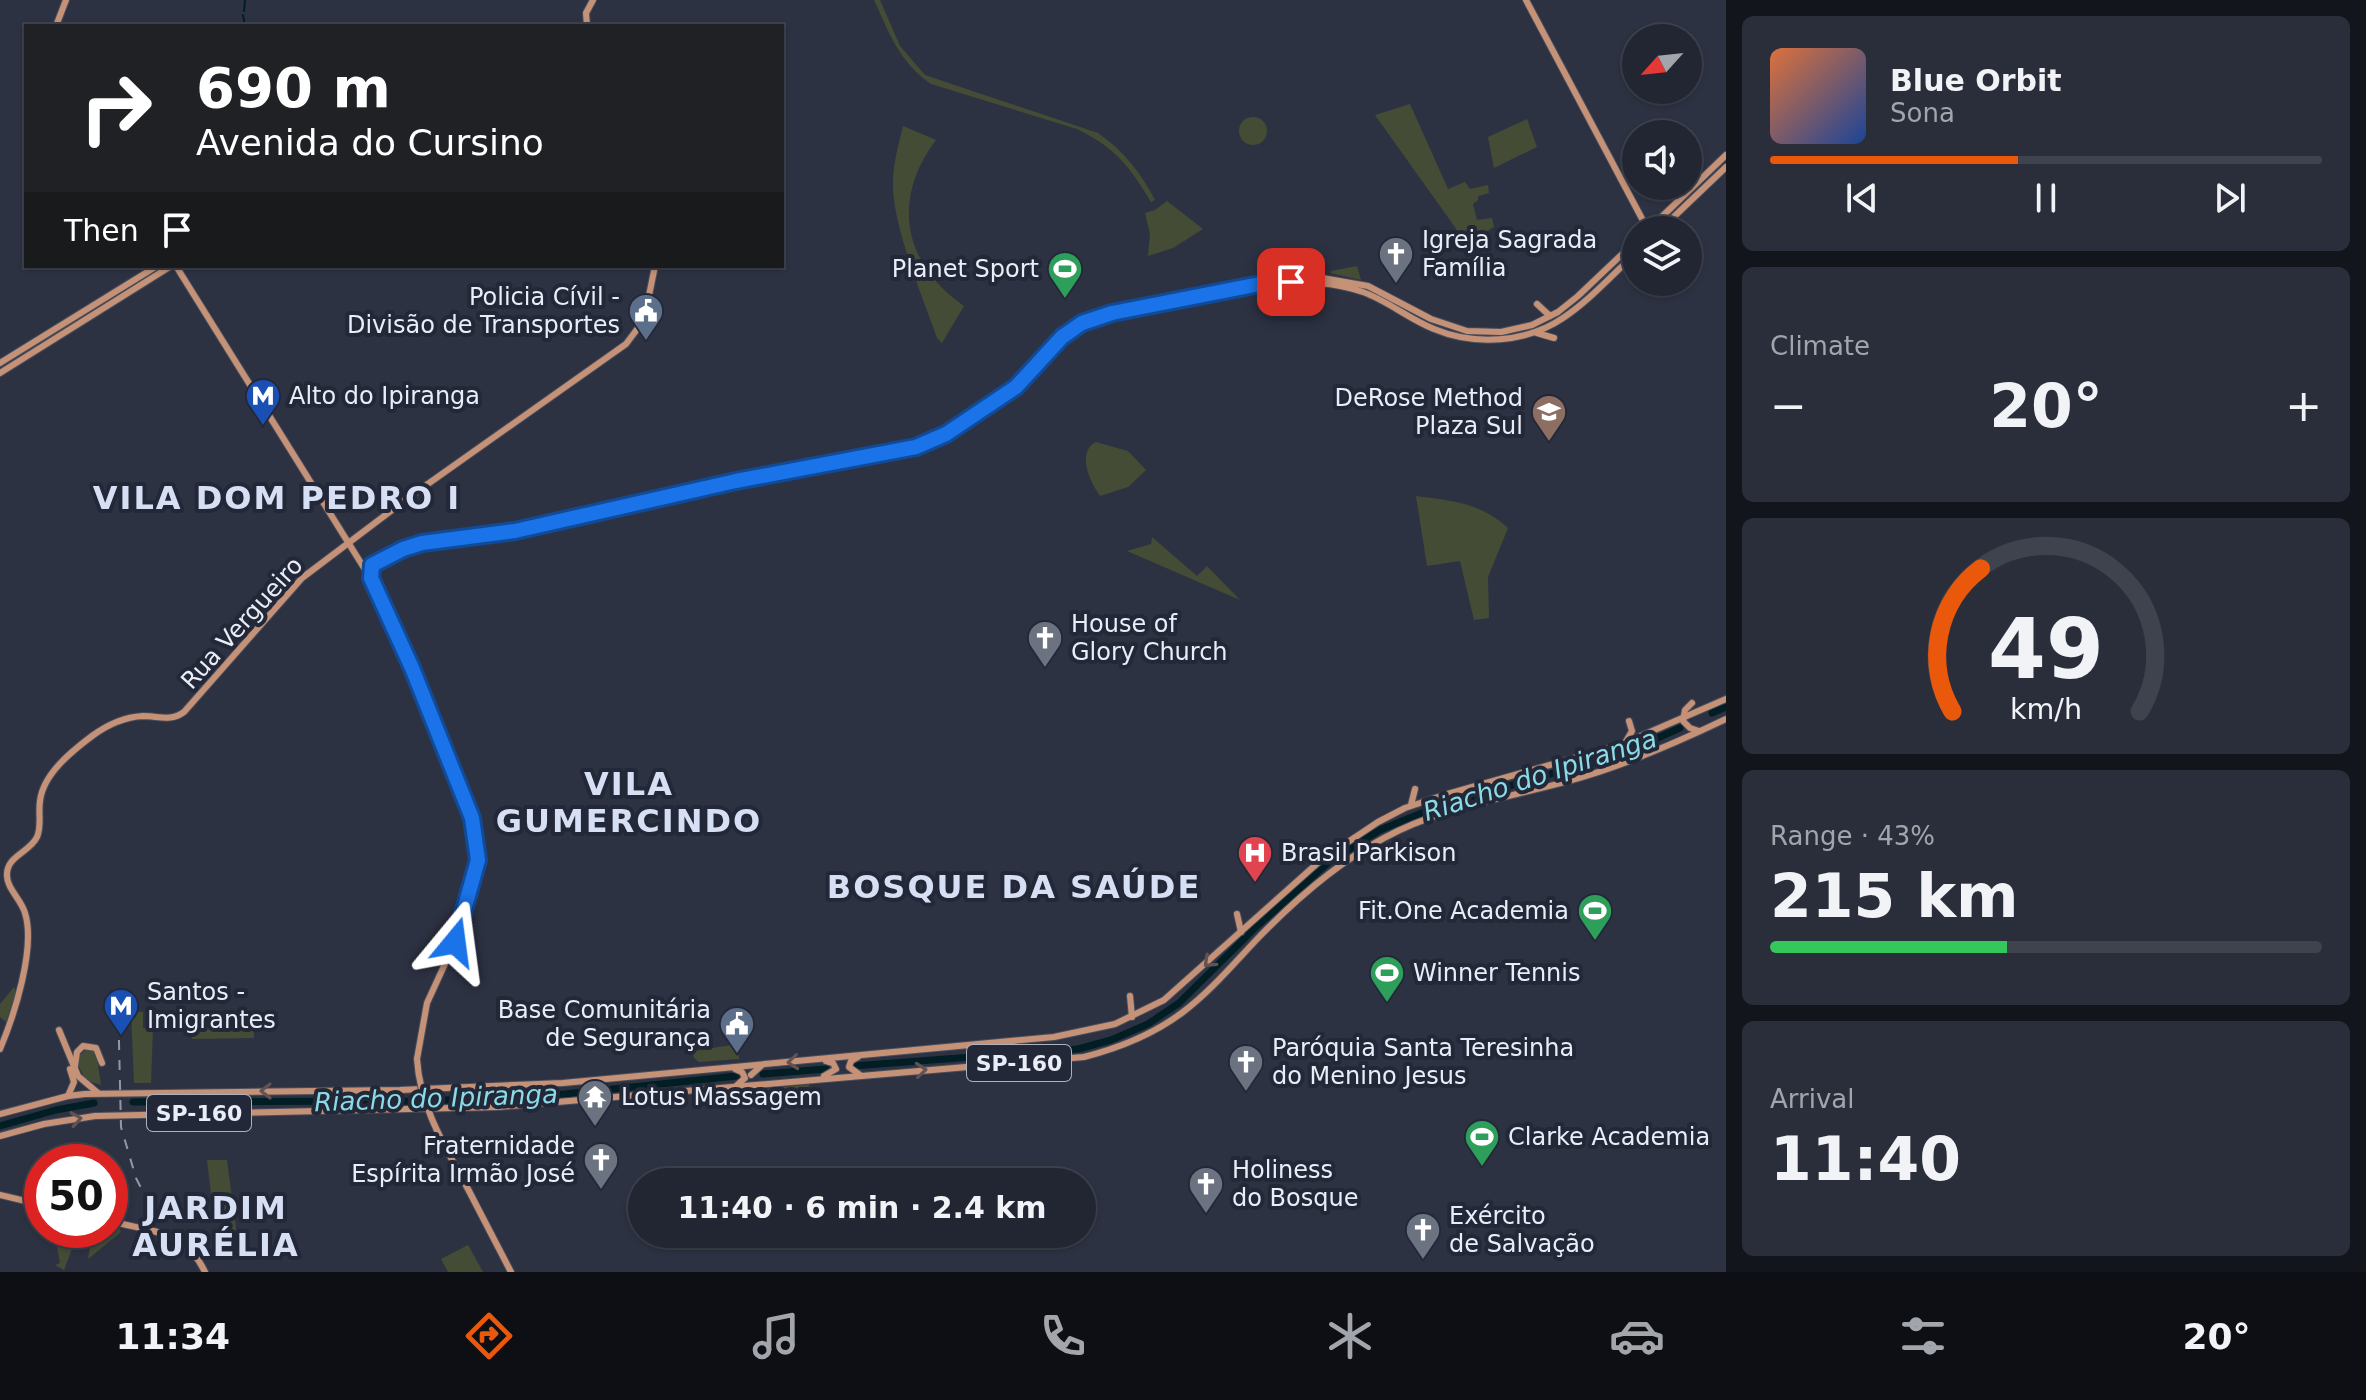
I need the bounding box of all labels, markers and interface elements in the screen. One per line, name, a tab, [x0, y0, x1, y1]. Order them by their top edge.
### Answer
north arrow	[1622, 24, 1702, 104]
map controls	[1622, 24, 1702, 296]
text: 690 m	[196, 55, 391, 120]
icon: right	[64, 56, 168, 160]
text: Blue Orbit	[1890, 63, 2062, 98]
text: Sona	[1890, 98, 1955, 128]
button: sound	[1622, 120, 1702, 200]
text: Avenida do Cursino	[196, 122, 544, 163]
icon: previous	[1840, 176, 1884, 220]
icon: pause	[2024, 176, 2068, 220]
icon: next	[2208, 176, 2252, 220]
icon: arrive	[155, 208, 199, 252]
text: Then	[64, 213, 139, 248]
button: layers	[1622, 216, 1702, 296]
place label: Igreja Sagrada Família	[1422, 226, 1597, 282]
church icon: Igreja Sagrada Família	[1377, 235, 1415, 285]
pin	[1257, 248, 1325, 316]
sports icon: Planet Sport	[1046, 250, 1084, 300]
place label: Planet Sport	[892, 255, 1039, 283]
icon: arrive	[1269, 260, 1313, 304]
place label: Policia Cívil - Divisão de Transportes	[347, 283, 620, 339]
public building icon: Policia Cívil - Divisão de Transportes	[627, 292, 665, 342]
text: Climate	[1770, 331, 1870, 361]
text: 20°	[1989, 371, 2103, 441]
metro station icon: Alto do Ipiranga	[244, 377, 282, 427]
text: −	[1770, 380, 1807, 431]
text: +	[2285, 380, 2322, 431]
place label: Alto do Ipiranga	[289, 382, 480, 410]
place label: DeRose Method Plaza Sul	[1335, 384, 1523, 440]
school or university icon: DeRose Method Plaza Sul	[1530, 393, 1568, 443]
district label: VILA DOM PEDRO I	[93, 479, 461, 517]
street label: Rua Vergueiro	[175, 551, 309, 695]
text: 49	[1988, 601, 2104, 698]
place label: House of Glory Church	[1071, 610, 1228, 666]
church icon: House of Glory Church	[1026, 619, 1064, 669]
text: km/h	[2010, 692, 2082, 726]
water label: Riacho do Ipiranga	[1419, 723, 1661, 827]
district label: VILA GUMERCINDO	[496, 765, 762, 840]
text: Range · 43%	[1770, 821, 1935, 851]
hospital icon: Brasil Parkison	[1236, 834, 1274, 884]
place label: Brasil Parkison	[1281, 839, 1456, 867]
text: 215 km	[1770, 861, 2019, 931]
district label: BOSQUE DA SAÚDE	[827, 867, 1201, 906]
sports icon: Fit.One Academia	[1576, 892, 1614, 942]
place label: Fit.One Academia	[1358, 897, 1569, 925]
position arrow	[413, 900, 497, 984]
one-way arrow	[1204, 953, 1218, 968]
sports icon: Winner Tennis	[1368, 954, 1406, 1004]
place label: Winner Tennis	[1413, 959, 1581, 987]
place label: Santos - Imigrantes	[147, 978, 276, 1034]
metro station icon: Santos - Imigrantes	[102, 987, 140, 1037]
place label: Base Comunitária de Segurança	[498, 996, 711, 1052]
public building icon: Base Comunitária de Segurança	[718, 1005, 756, 1055]
place label: Paróquia Santa Teresinha do Menino Jesus	[1272, 1034, 1574, 1090]
church icon: Paróquia Santa Teresinha do Menino Jesus	[1227, 1043, 1265, 1093]
road number: SP-160	[967, 1045, 1071, 1081]
one-way arrow	[786, 1053, 799, 1070]
one-way arrow	[915, 1062, 928, 1079]
temple icon: Lotus Massagem	[576, 1078, 614, 1128]
water label: Riacho do Ipiranga	[314, 1079, 558, 1117]
one-way arrow	[259, 1082, 272, 1099]
place label: Lotus Massagem	[621, 1083, 822, 1111]
text: Arrival	[1770, 1084, 1854, 1114]
road number: SP-160	[147, 1095, 251, 1131]
one-way arrow	[69, 1111, 83, 1128]
sports icon: Clarke Academia	[1463, 1118, 1501, 1168]
place label: Clarke Academia	[1508, 1123, 1710, 1151]
text: 11:40	[1770, 1124, 1961, 1194]
place label: Fraternidade Espírita Irmão José	[351, 1132, 575, 1188]
church icon: Fraternidade Espírita Irmão José	[582, 1141, 620, 1191]
speed limit sign: 50	[24, 1144, 128, 1248]
place label: Holiness do Bosque	[1232, 1156, 1358, 1212]
church icon: Holiness do Bosque	[1187, 1165, 1225, 1215]
district label: JARDIM AURÉLIA	[132, 1189, 300, 1264]
text: 11:40 · 6 min · 2.4 km	[677, 1190, 1047, 1225]
place label: Exército de Salvação	[1449, 1202, 1595, 1258]
church icon: Exército de Salvação	[1404, 1211, 1442, 1261]
icon: directions	[461, 1308, 517, 1364]
icon: music	[748, 1308, 804, 1364]
icon: phone	[1035, 1308, 1091, 1364]
icon: climate	[1322, 1308, 1378, 1364]
icon: car	[1609, 1308, 1665, 1364]
icon: filters	[1895, 1308, 1951, 1364]
text: 11:34	[115, 1316, 230, 1357]
text: 20°	[2182, 1316, 2251, 1357]

